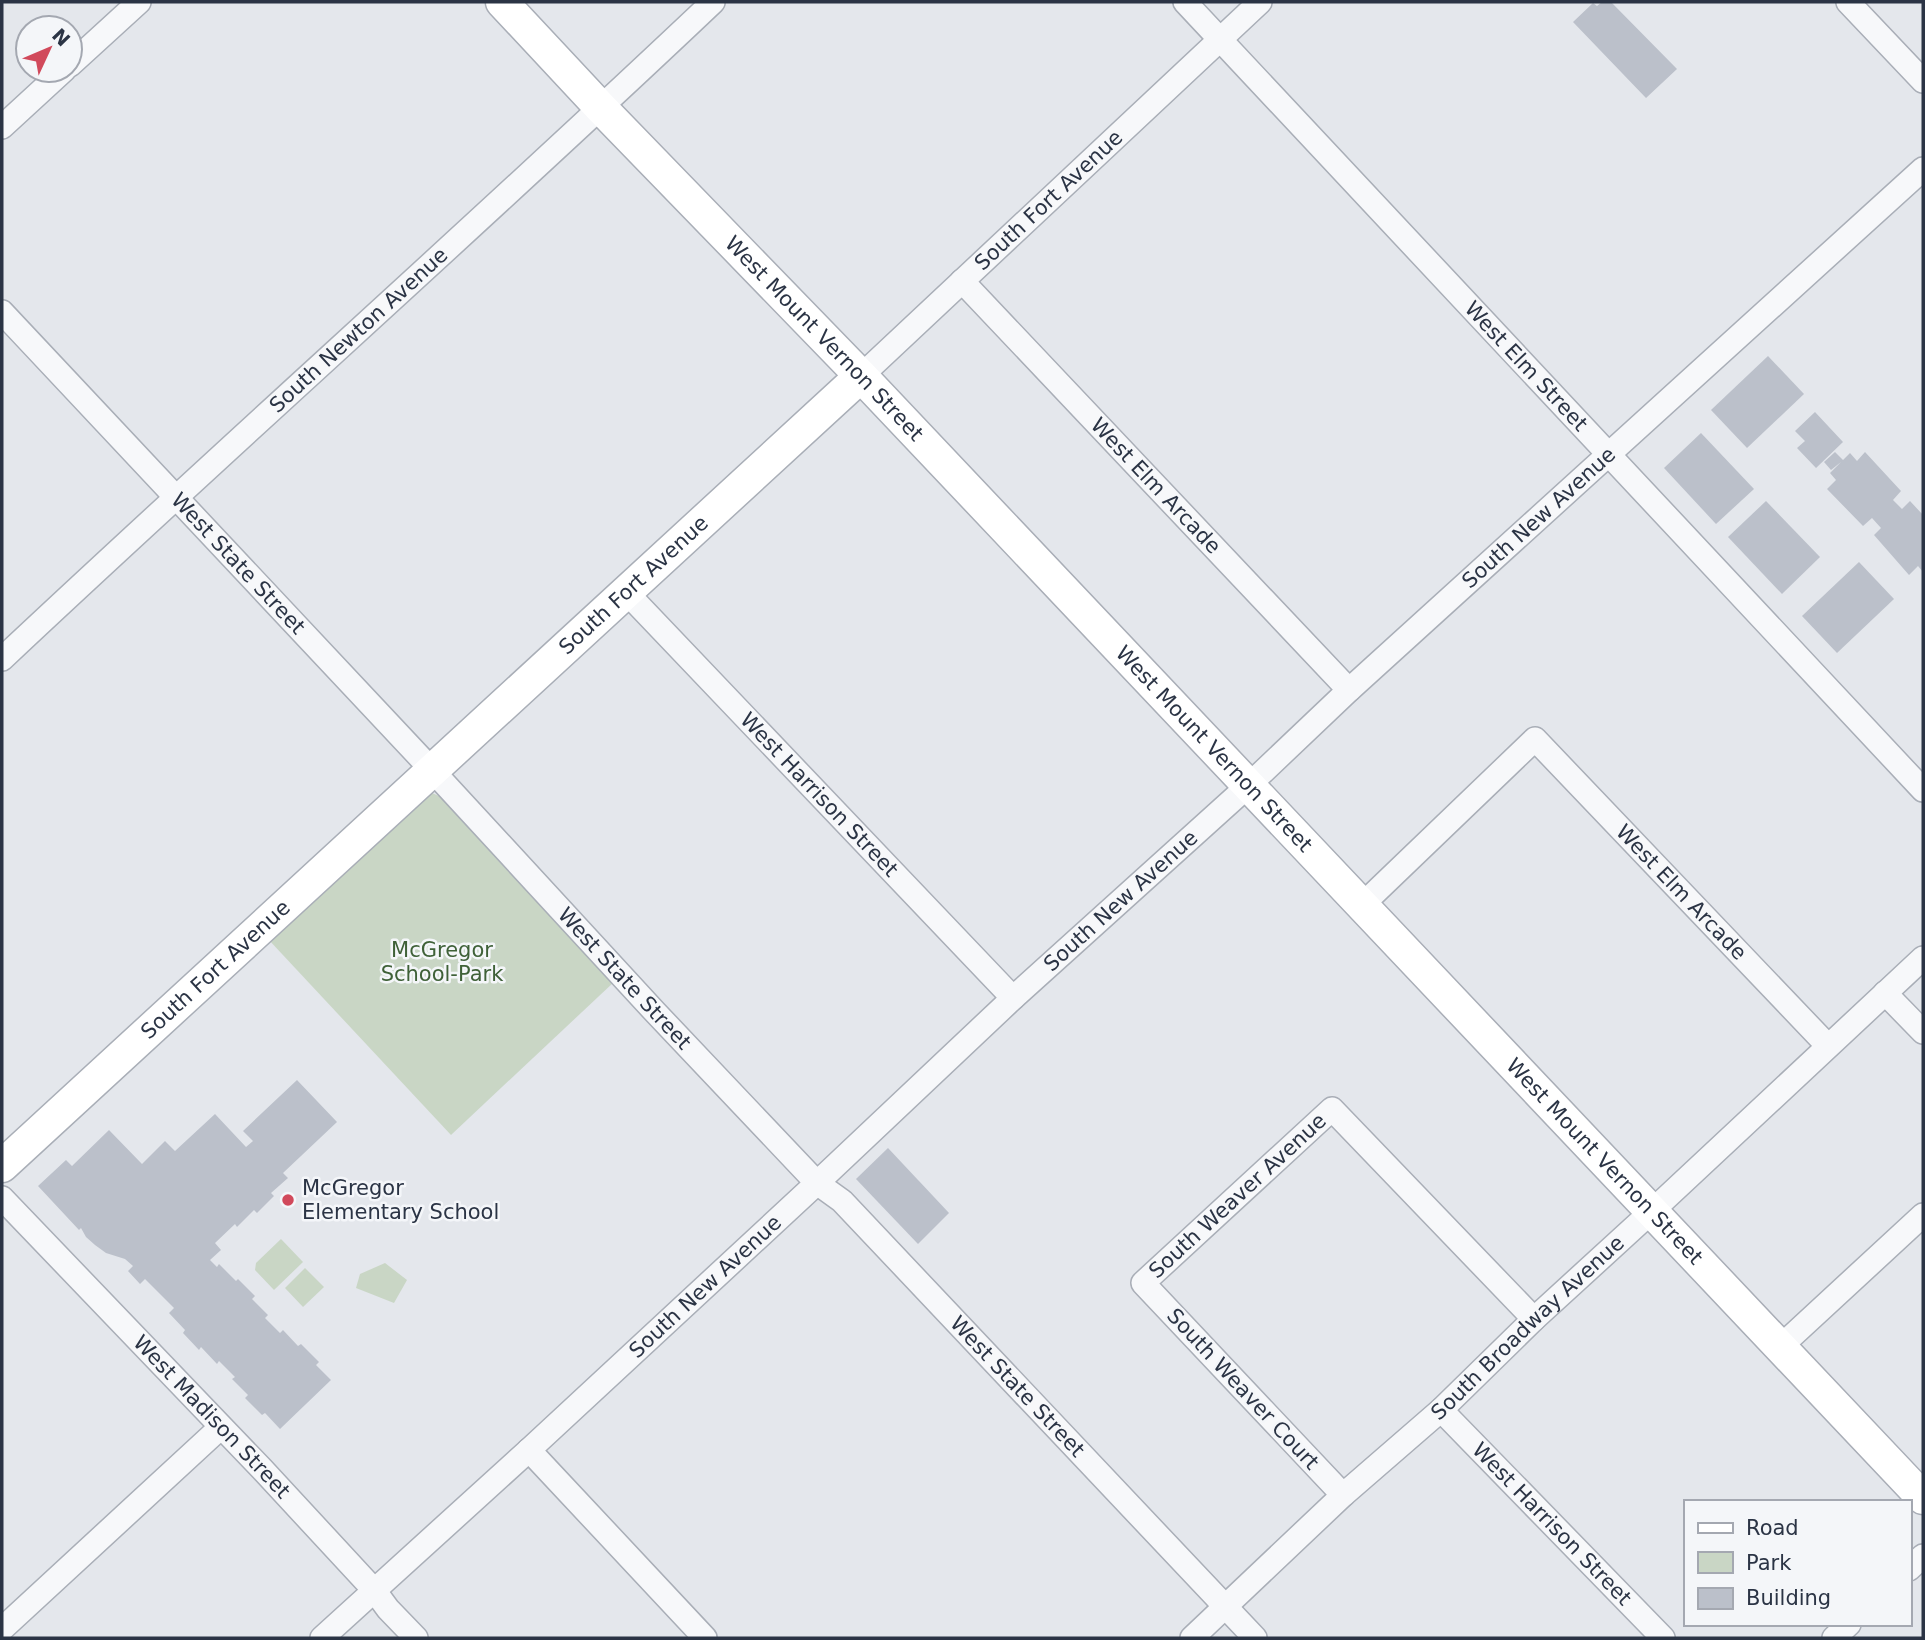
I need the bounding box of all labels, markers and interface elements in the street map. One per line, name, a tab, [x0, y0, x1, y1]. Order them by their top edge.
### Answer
north arrow	[14, 14, 84, 84]
text: N	[48, 24, 75, 51]
street label: South Fort Avenue	[970, 125, 1127, 275]
street label: West Mount Vernon Street	[720, 231, 928, 446]
street label: South Newton Avenue	[265, 243, 453, 418]
street label: West Elm Street	[1460, 297, 1592, 436]
street label: West Elm Arcade	[1086, 413, 1226, 559]
street label: South New Avenue	[1457, 442, 1620, 593]
street label: West State Street	[166, 488, 310, 639]
street label: South Fort Avenue	[554, 511, 713, 660]
street label: West Mount Vernon Street	[1111, 641, 1317, 857]
street label: West Harrison Street	[735, 708, 903, 882]
street label: West Elm Arcade	[1611, 820, 1751, 965]
street label: South New Avenue	[1039, 825, 1202, 976]
street label: South Fort Avenue	[136, 895, 295, 1044]
street label: West State Street	[553, 903, 696, 1054]
park label: McGregor School-Park	[381, 938, 504, 986]
street label: West Mount Vernon Street	[1501, 1053, 1708, 1270]
street label: South Weaver Avenue	[1144, 1109, 1331, 1283]
place label: McGregor Elementary School	[302, 1176, 499, 1224]
marker: McGregor Elementary School	[280, 1192, 296, 1208]
street label: South New Avenue	[624, 1210, 786, 1363]
street label: South Broadway Avenue	[1426, 1231, 1629, 1425]
street label: South Weaver Court	[1162, 1304, 1324, 1474]
street label: West State Street	[945, 1311, 1089, 1462]
street label: West Madison Street	[128, 1330, 295, 1503]
street label: West Harrison Street	[1467, 1438, 1636, 1610]
legend	[1684, 1500, 1911, 1626]
text: Road	[1746, 1516, 1799, 1540]
text: Park	[1746, 1551, 1792, 1575]
text: Building	[1746, 1586, 1831, 1610]

